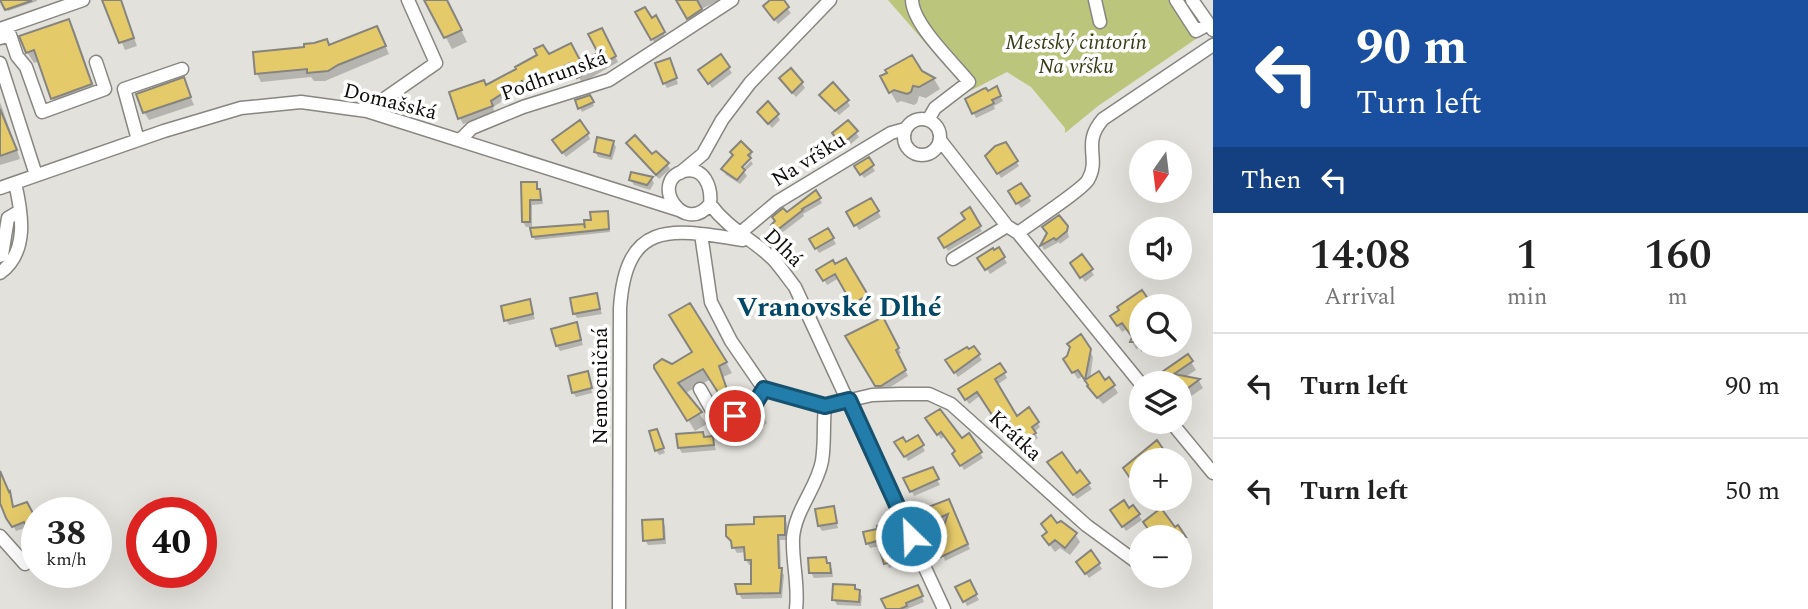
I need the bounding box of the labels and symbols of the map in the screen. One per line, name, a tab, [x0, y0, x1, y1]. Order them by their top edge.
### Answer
park label: Mestský cintorín Na vŕšku	[1005, 27, 1147, 83]
street label: Podhrunská	[496, 42, 613, 110]
street label: Domašská	[340, 75, 441, 129]
street label: Na vŕšku	[765, 124, 853, 196]
north arrow	[1129, 140, 1192, 203]
street label: Dlhá	[756, 221, 811, 276]
district label: Vranovské Dlhé	[736, 286, 942, 329]
street label: Nemocničná	[585, 326, 617, 445]
pin	[705, 386, 765, 446]
street label: Krátka	[981, 403, 1049, 470]
speed limit sign: 40	[126, 497, 217, 588]
position arrow	[874, 499, 948, 573]

